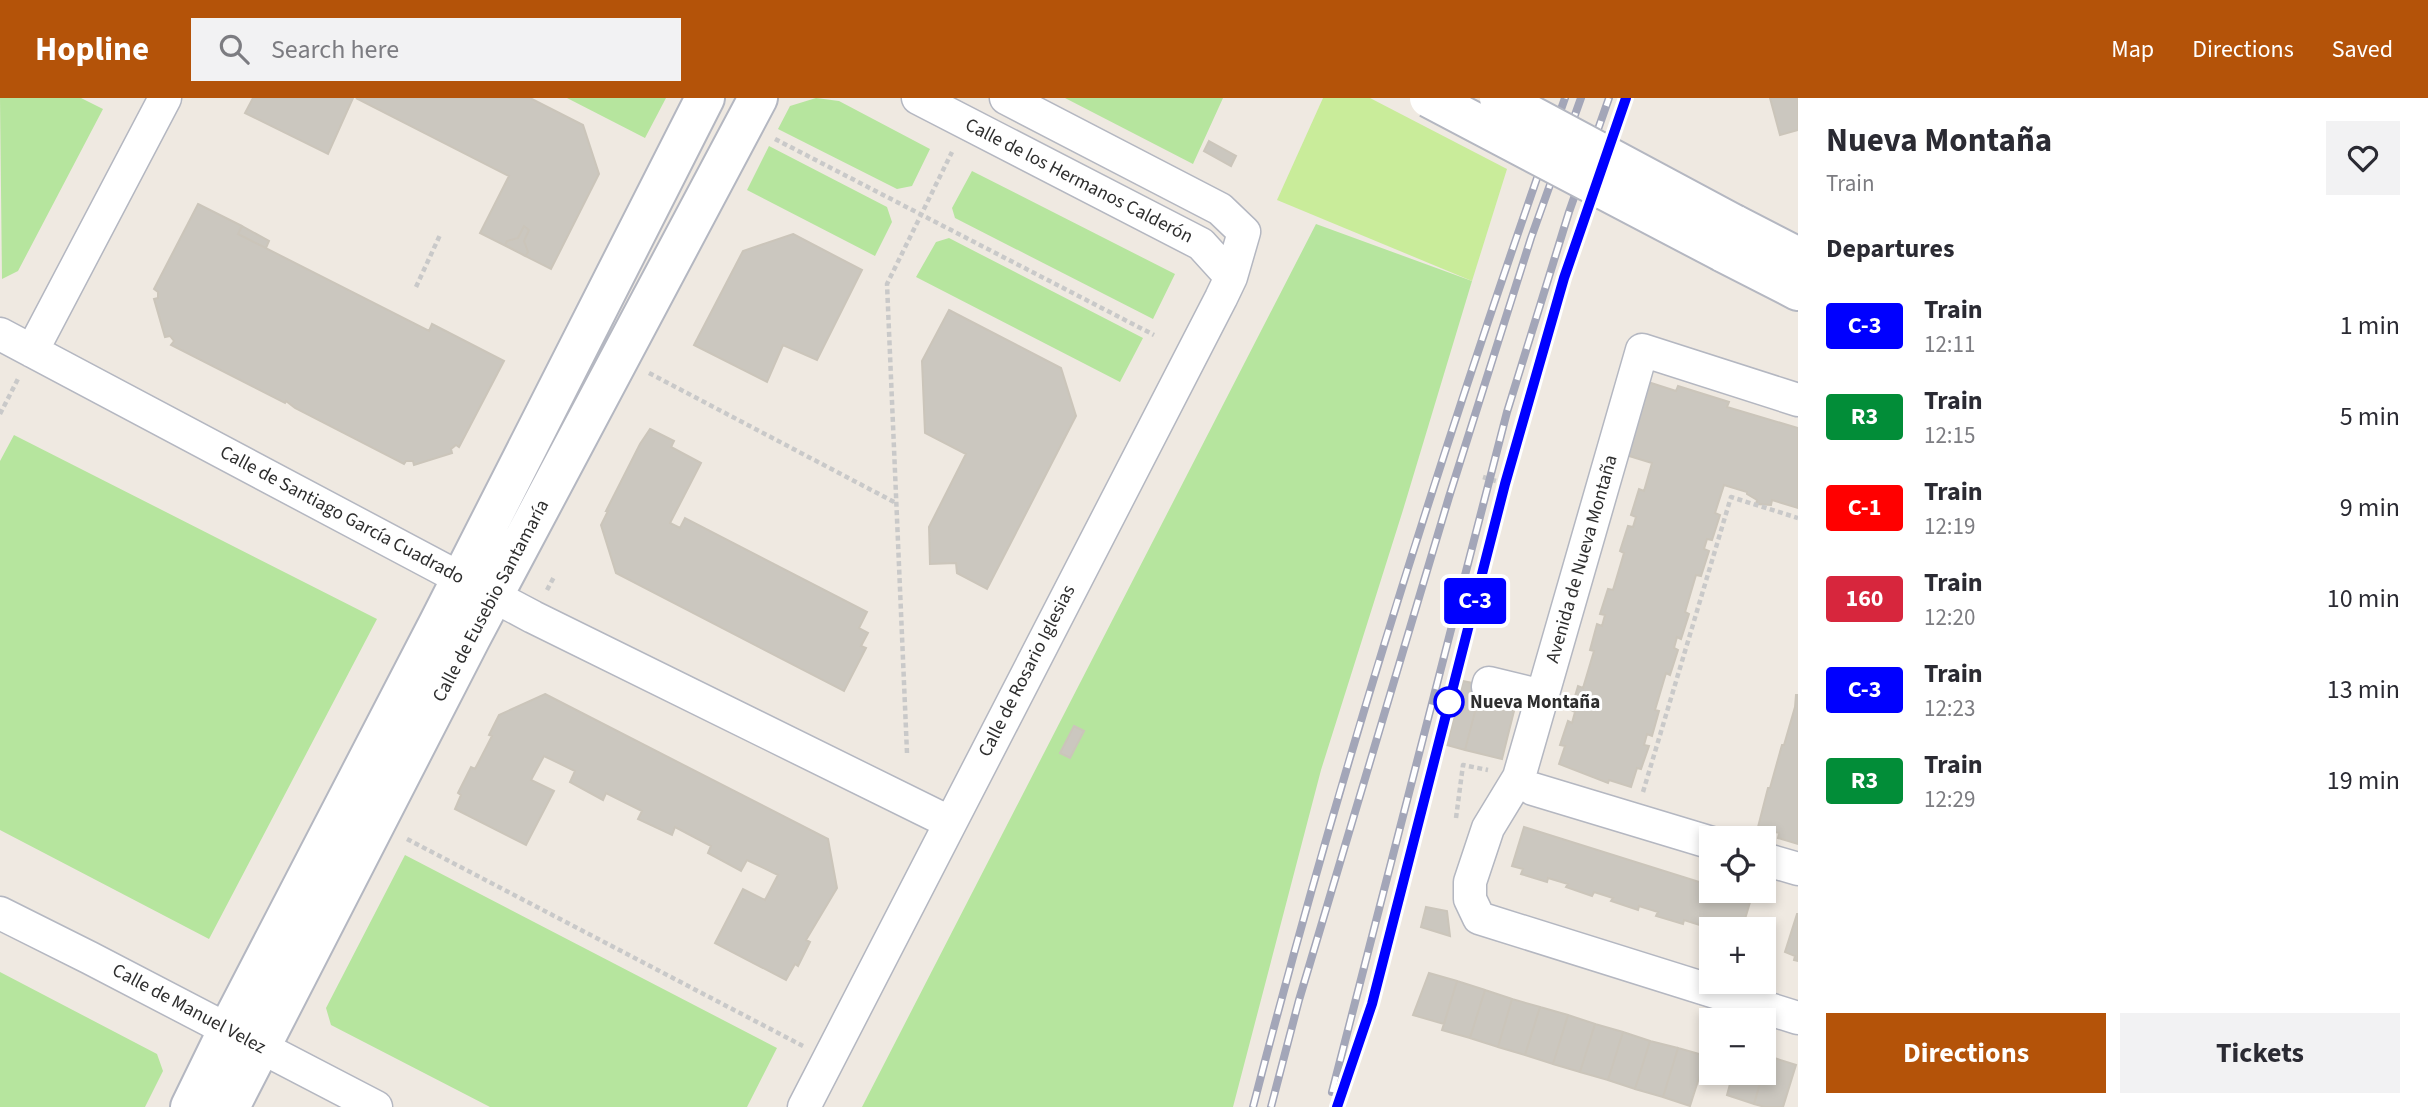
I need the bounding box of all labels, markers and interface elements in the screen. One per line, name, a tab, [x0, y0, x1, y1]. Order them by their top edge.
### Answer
search box	[191, 18, 681, 81]
text: Hopline	[35, 26, 149, 73]
icon: search	[215, 30, 253, 68]
text: Search here	[271, 31, 399, 68]
text: Map	[2111, 32, 2154, 67]
text: Directions	[2192, 32, 2294, 67]
text: Saved	[2332, 32, 2393, 67]
street label: Calle de los Hermanos Calderón	[960, 112, 1198, 250]
text: Nueva Montaña	[1826, 117, 2052, 164]
button: heart	[2326, 121, 2400, 195]
text: Train	[1826, 167, 1875, 200]
text: Departures	[1826, 230, 1954, 267]
text: Train	[1924, 291, 1983, 328]
text: 1 min	[2340, 307, 2400, 344]
text: C-3	[1848, 308, 1881, 343]
text: 12:11	[1924, 328, 1975, 361]
text: Train	[1924, 382, 1983, 419]
text: 5 min	[2340, 398, 2400, 435]
text: R3	[1851, 399, 1878, 434]
text: 12:15	[1924, 419, 1975, 452]
street label: Calle de Santiago García Cuadrado	[215, 439, 469, 591]
street label: Avenida de Nueva Montaña	[1539, 452, 1625, 666]
text: Train	[1924, 473, 1983, 510]
text: 9 min	[2340, 489, 2400, 526]
text: C-1	[1848, 490, 1881, 525]
street label: Calle de Eusebio Santamaría	[426, 495, 556, 707]
text: 12:19	[1924, 510, 1975, 543]
text: Train	[1924, 564, 1983, 601]
line badge: C-3	[1435, 578, 1515, 624]
street label: Calle de Rosario Iglesias	[972, 580, 1082, 762]
text: 10 min	[2327, 580, 2400, 617]
text: 160	[1845, 581, 1884, 616]
text: C-3	[1458, 583, 1492, 618]
text: 12:20	[1924, 601, 1975, 634]
text: Train	[1924, 655, 1983, 692]
text: 13 min	[2327, 671, 2400, 708]
text: C-3	[1848, 672, 1881, 707]
marker: Nueva Montaña	[1434, 687, 1464, 717]
place label: Nueva Montaña	[1470, 689, 1600, 716]
text: 12:23	[1924, 692, 1975, 725]
text: Train	[1924, 746, 1983, 783]
text: 19 min	[2327, 762, 2400, 799]
text: R3	[1851, 763, 1878, 798]
text: 12:29	[1924, 783, 1975, 816]
map controls	[1699, 826, 1776, 1085]
button: locate	[1699, 826, 1776, 903]
button: +	[1699, 917, 1776, 994]
street label: Calle de Manuel Velez	[107, 957, 271, 1061]
button: −	[1699, 1008, 1776, 1085]
button: Directions	[1826, 1013, 2106, 1093]
button: Tickets	[2120, 1013, 2400, 1093]

